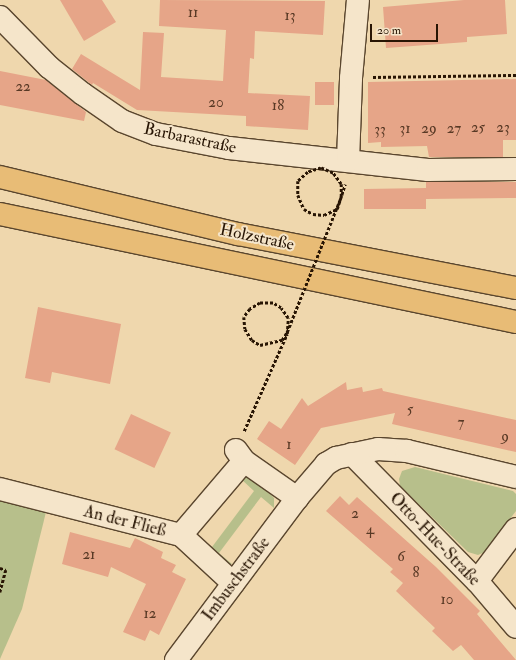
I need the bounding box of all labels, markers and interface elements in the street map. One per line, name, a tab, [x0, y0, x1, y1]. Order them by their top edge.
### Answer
house number: 11	[188, 4, 198, 22]
house number: 13	[284, 7, 296, 25]
scale bar	[372, 16, 440, 42]
text: 20 m	[377, 23, 401, 38]
house number: 22	[15, 78, 31, 96]
house number: 20	[208, 94, 224, 112]
house number: 18	[272, 97, 284, 115]
street label: Barbarastraße	[142, 118, 238, 158]
house number: 25	[471, 119, 485, 137]
house number: 23	[496, 119, 510, 137]
house number: 31	[399, 120, 411, 138]
house number: 29	[421, 120, 437, 138]
house number: 27	[447, 120, 461, 138]
house number: 33	[374, 121, 386, 139]
street label: Holzstraße	[218, 219, 296, 255]
house number: 5	[407, 401, 413, 419]
house number: 7	[458, 414, 464, 432]
house number: 9	[501, 428, 509, 446]
house number: 1	[286, 436, 292, 454]
street label: Otto-Hue-Straße	[385, 488, 485, 590]
street label: An der Fließ	[82, 501, 168, 541]
house number: 2	[351, 505, 359, 523]
house number: 4	[366, 521, 374, 539]
street label: Imbuschstraße	[198, 533, 274, 625]
house number: 21	[83, 546, 95, 564]
house number: 6	[397, 548, 405, 566]
house number: 8	[412, 564, 420, 582]
house number: 10	[441, 591, 453, 609]
house number: 12	[144, 605, 156, 623]

